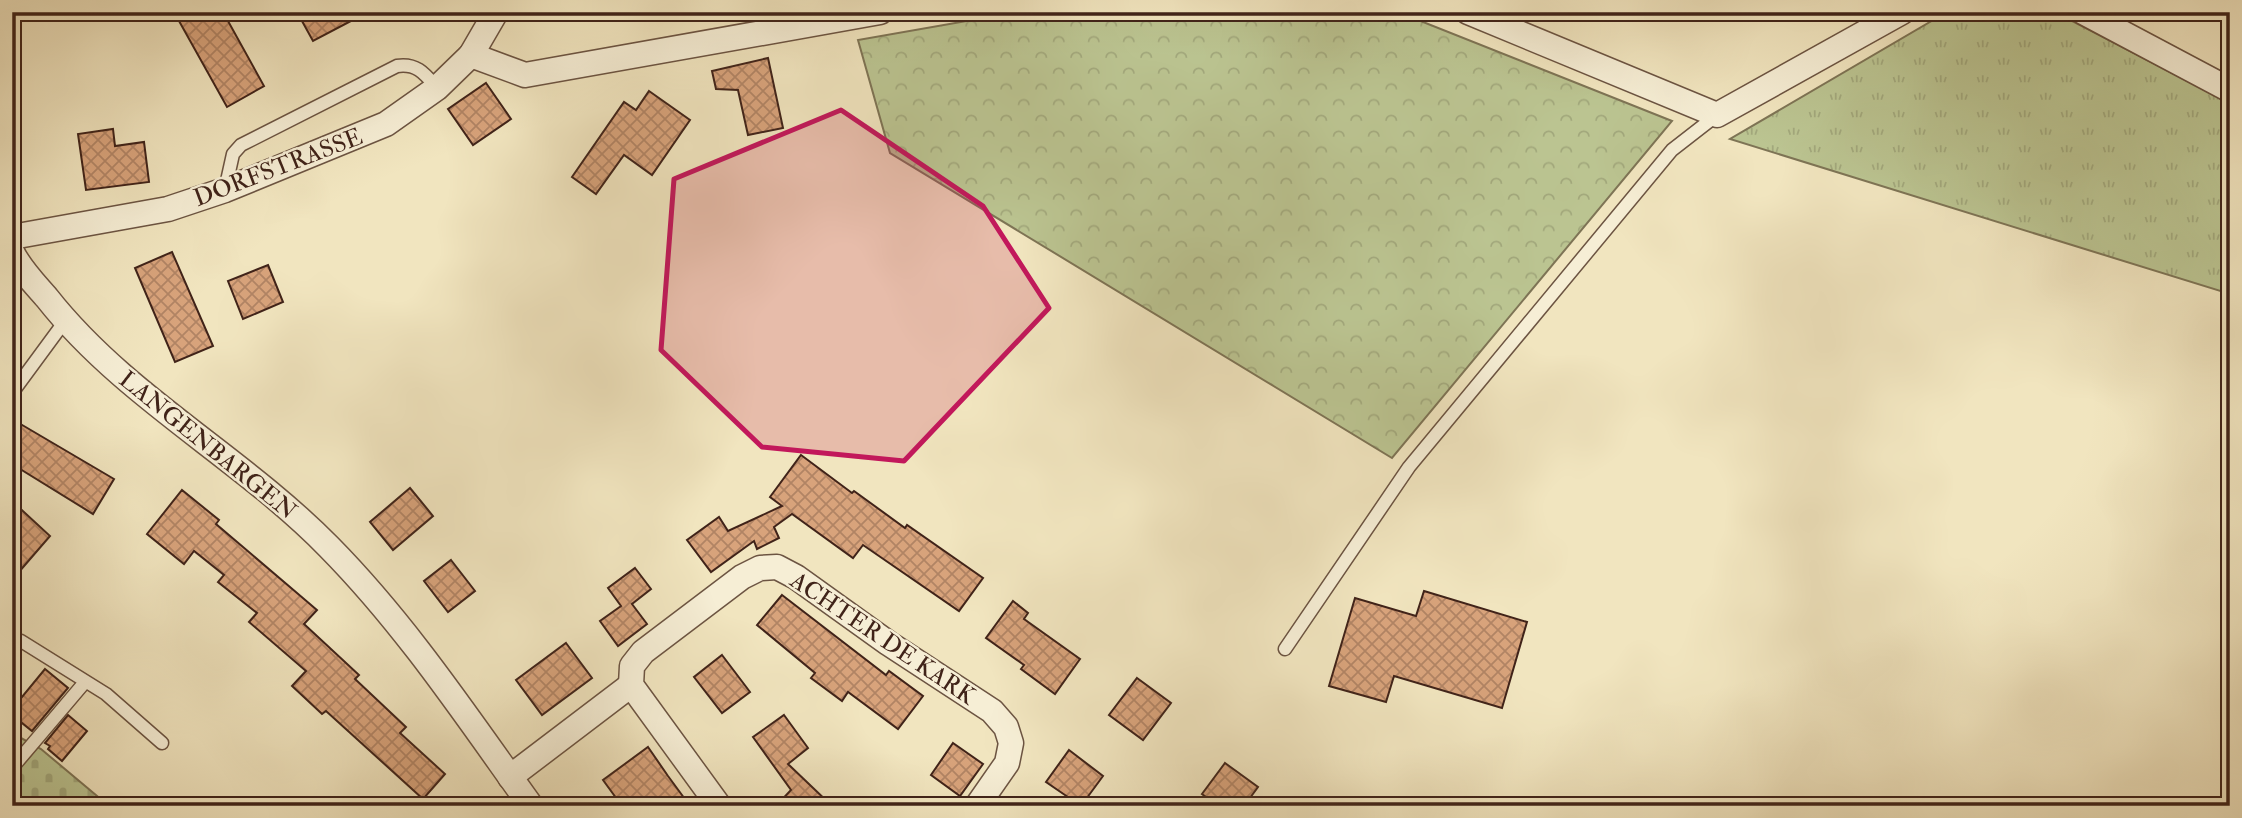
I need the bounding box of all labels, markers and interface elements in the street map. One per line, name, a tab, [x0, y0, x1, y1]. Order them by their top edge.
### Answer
street label: DORFSTRASSE	[189, 121, 367, 214]
street label: LANGENBARGEN	[112, 364, 303, 527]
street label: ACHTER DE KARK	[783, 564, 982, 712]

